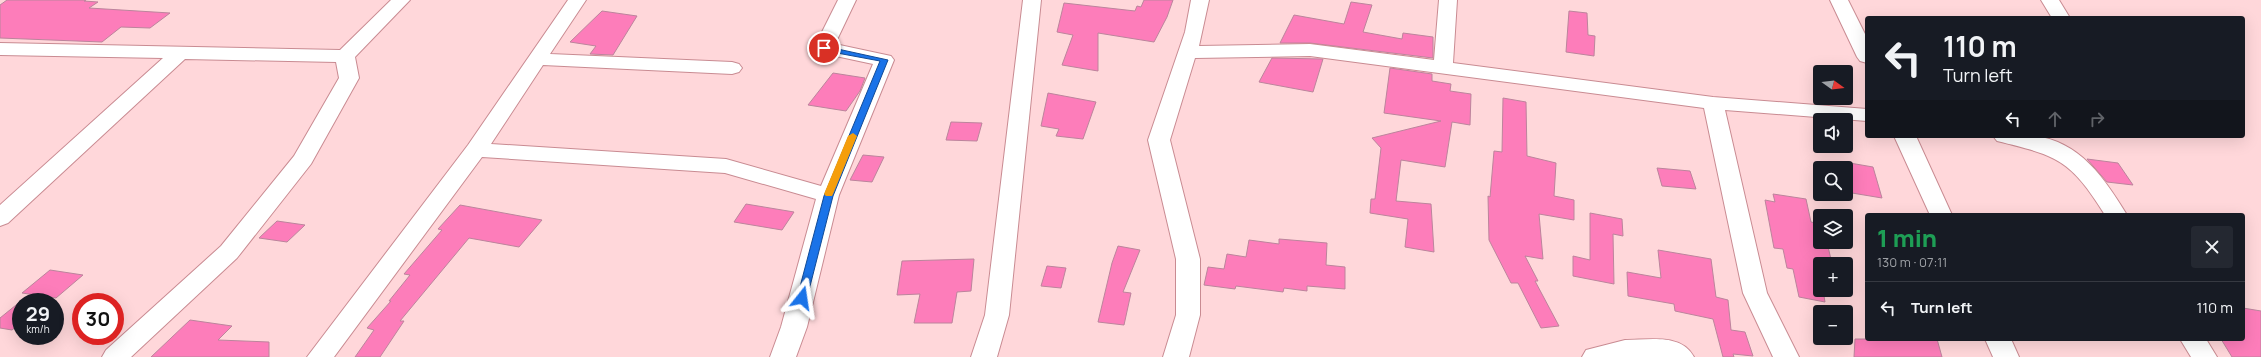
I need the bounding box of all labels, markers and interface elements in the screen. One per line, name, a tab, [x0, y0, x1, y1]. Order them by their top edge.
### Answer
text: 110 m	[1943, 27, 2017, 65]
pin	[807, 31, 841, 65]
icon: left	[1877, 32, 1929, 84]
icon: arrive	[813, 37, 835, 59]
text: Turn left	[1943, 63, 2013, 87]
north arrow	[1813, 65, 1853, 105]
map controls	[1813, 65, 1853, 345]
icon: left	[2002, 108, 2024, 130]
icon: ahead	[2044, 108, 2066, 130]
icon: right	[2086, 108, 2108, 130]
button: sound	[1813, 113, 1853, 153]
button: search	[1813, 161, 1853, 201]
button: layers	[1813, 209, 1853, 249]
text: 1 min	[1877, 221, 1937, 254]
button: close	[2191, 226, 2233, 268]
text: 130 m · 07:11	[1877, 253, 1947, 271]
button: +	[1813, 257, 1853, 297]
position arrow	[781, 277, 823, 319]
speed limit sign: 30	[72, 293, 124, 345]
icon: left	[1877, 297, 1899, 319]
text: Turn left	[1911, 297, 1973, 318]
text: 110 m	[2196, 297, 2233, 318]
text: 29	[26, 300, 50, 327]
button: −	[1813, 305, 1853, 345]
text: km/h	[26, 322, 50, 336]

